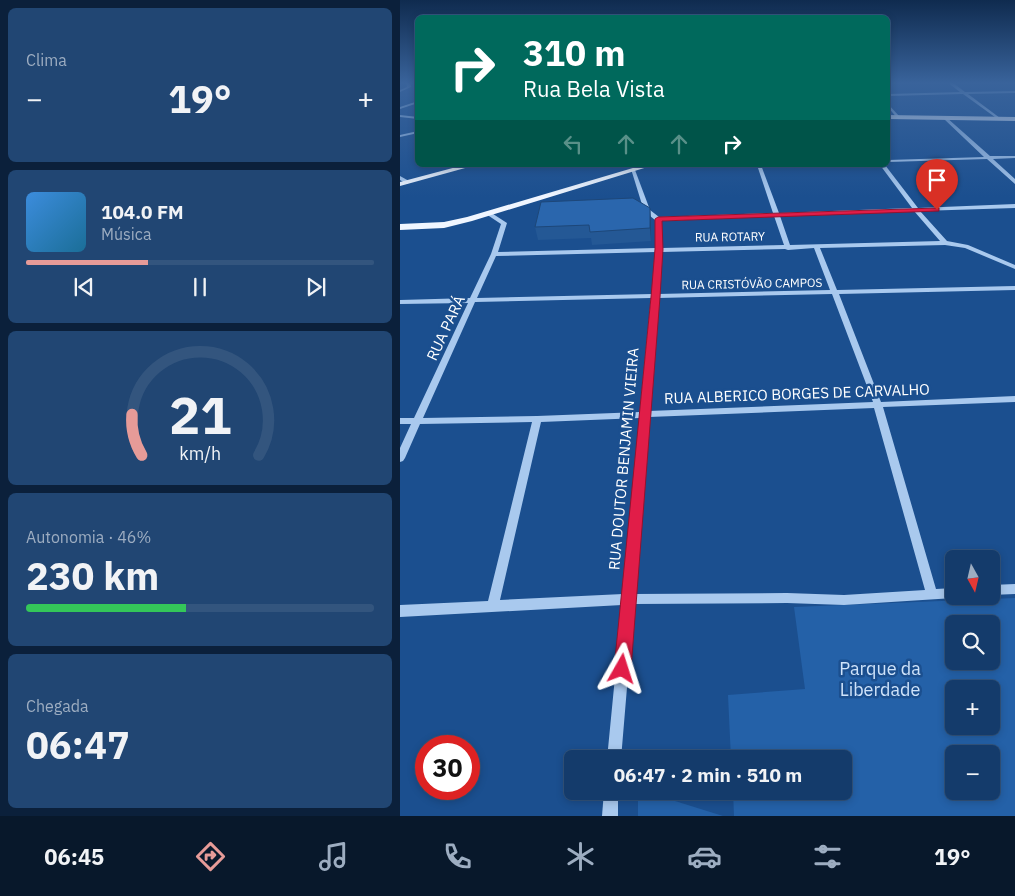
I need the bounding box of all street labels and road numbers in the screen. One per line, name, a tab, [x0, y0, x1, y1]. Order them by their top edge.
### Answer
street label: RUA ROTARY	[695, 228, 765, 245]
street label: RUA CRISTÓVÃO CAMPOS	[681, 275, 823, 292]
street label: RUA PARÁ	[422, 292, 469, 363]
street label: RUA DOUTOR BENJAMIN VIEIRA	[604, 347, 643, 571]
street label: RUA ALBERICO BORGES DE CARVALHO	[664, 379, 930, 408]

